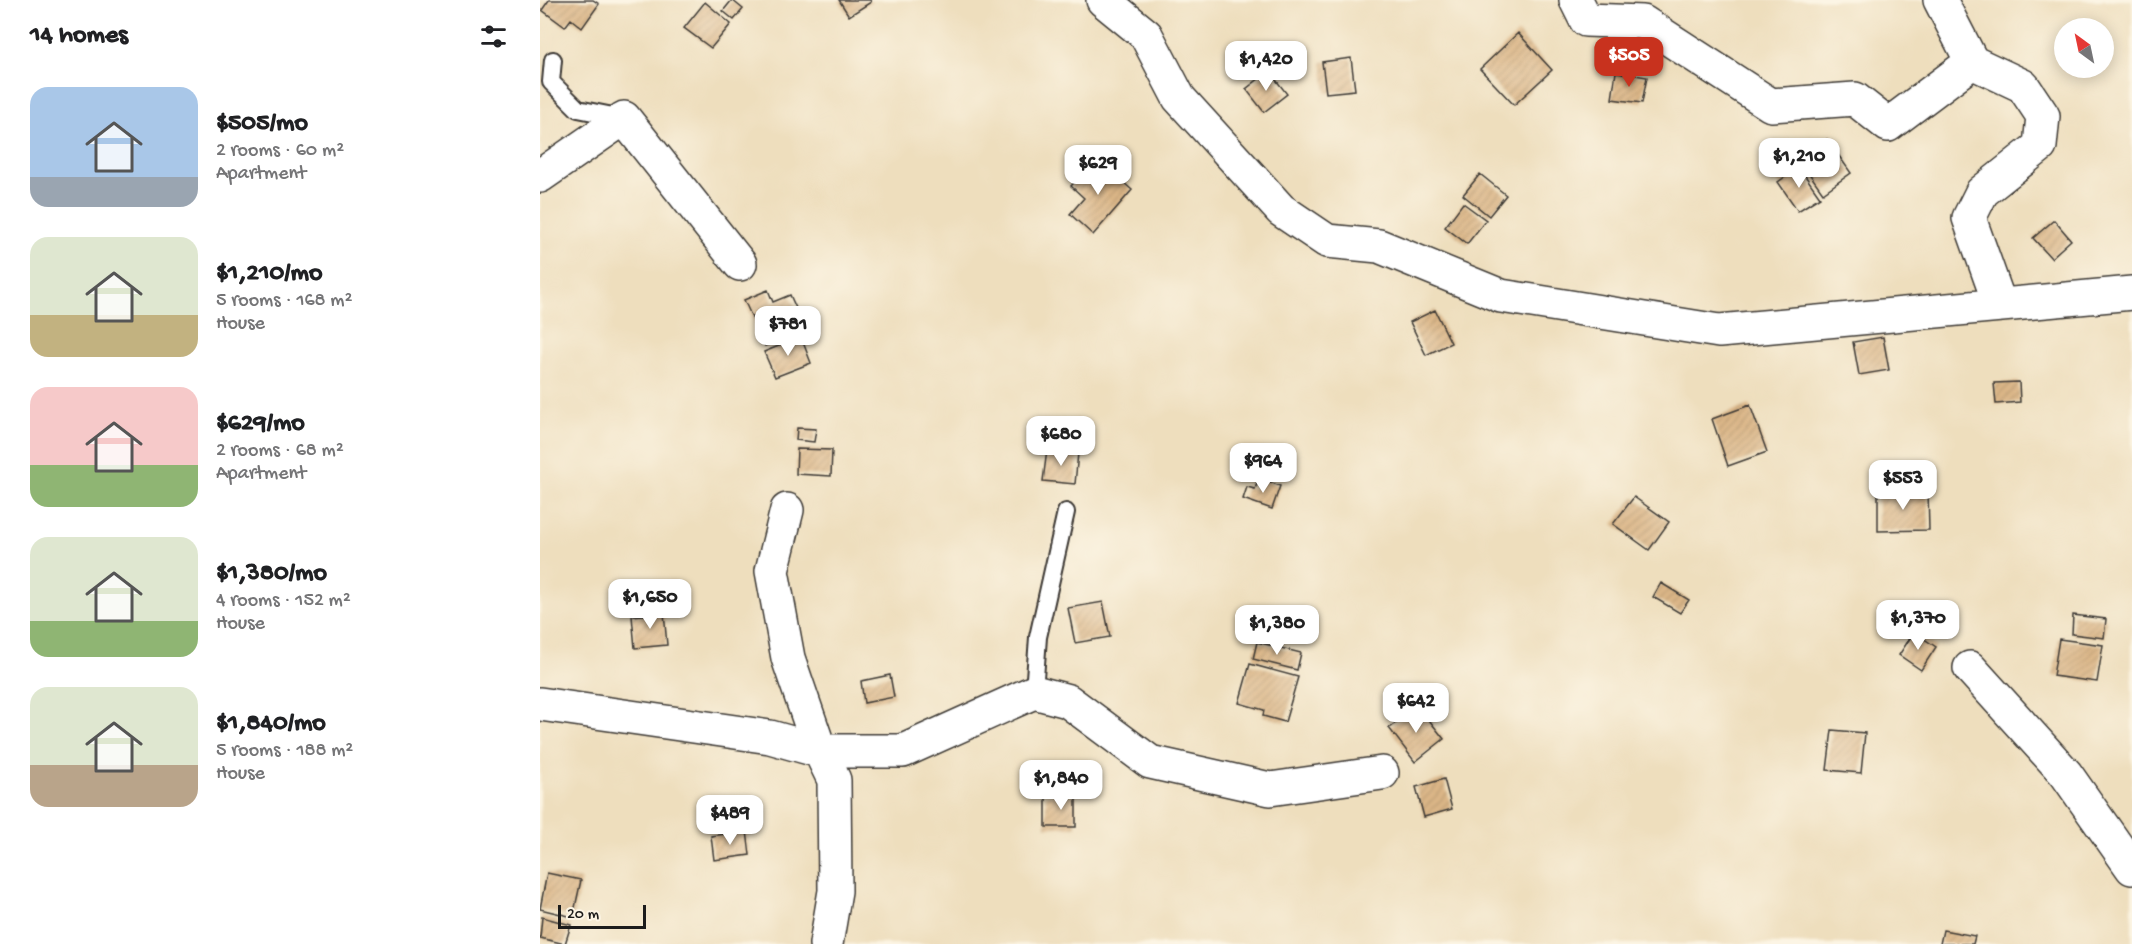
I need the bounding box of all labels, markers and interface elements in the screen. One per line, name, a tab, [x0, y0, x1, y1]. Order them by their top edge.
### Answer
north arrow	[2054, 18, 2114, 78]
map controls	[2054, 18, 2114, 78]
icon: filters	[477, 20, 510, 53]
text: 14 homes	[30, 21, 128, 52]
pin: $505	[1593, 37, 1665, 88]
pin: $1,420	[1217, 41, 1315, 92]
text: $505	[1608, 45, 1650, 68]
text: $1,420	[1239, 49, 1293, 72]
text: $505/mo	[216, 109, 308, 140]
icon: home	[78, 111, 150, 183]
pin: $1,210	[1750, 138, 1848, 189]
text: 2 rooms · 60 m²	[216, 140, 344, 163]
pin: $629	[1062, 145, 1134, 196]
text: $1,210	[1773, 146, 1825, 169]
text: $629	[1079, 153, 1117, 176]
text: Apartment	[216, 163, 306, 186]
text: $1,210/mo	[216, 259, 323, 290]
icon: home	[78, 261, 150, 333]
text: 5 rooms · 168 m²	[216, 290, 352, 313]
pin: $781	[752, 306, 824, 357]
text: House	[216, 313, 265, 336]
text: $781	[769, 314, 807, 337]
text: $629/mo	[216, 409, 305, 440]
icon: home	[78, 411, 150, 483]
pin: $680	[1025, 416, 1097, 467]
text: $680	[1040, 424, 1082, 447]
text: 2 rooms · 68 m²	[216, 440, 344, 463]
pin: $964	[1227, 443, 1299, 494]
text: $964	[1244, 451, 1282, 474]
pin: $553	[1867, 460, 1939, 511]
text: Apartment	[216, 463, 306, 486]
text: $553	[1883, 468, 1923, 491]
text: $1,380/mo	[216, 559, 327, 590]
icon: home	[78, 561, 150, 633]
pin: $1,650	[601, 579, 699, 630]
text: $1,650	[622, 587, 678, 610]
text: 4 rooms · 152 m²	[216, 590, 351, 613]
pin: $1,370	[1869, 600, 1967, 651]
pin: $1,380	[1228, 605, 1326, 656]
text: $1,370	[1890, 608, 1946, 631]
text: House	[216, 613, 265, 636]
text: $1,380	[1249, 613, 1305, 636]
pin: $642	[1380, 683, 1452, 734]
text: $642	[1397, 691, 1435, 714]
text: $1,840/mo	[216, 709, 326, 740]
icon: home	[78, 711, 150, 783]
text: 5 rooms · 188 m²	[216, 740, 353, 763]
pin: $1,840	[1012, 760, 1110, 811]
text: House	[216, 763, 265, 786]
text: $1,840	[1033, 768, 1089, 791]
pin: $489	[694, 795, 766, 846]
text: $489	[710, 803, 750, 826]
scale bar	[558, 902, 646, 930]
text: 20 m	[567, 906, 599, 925]

